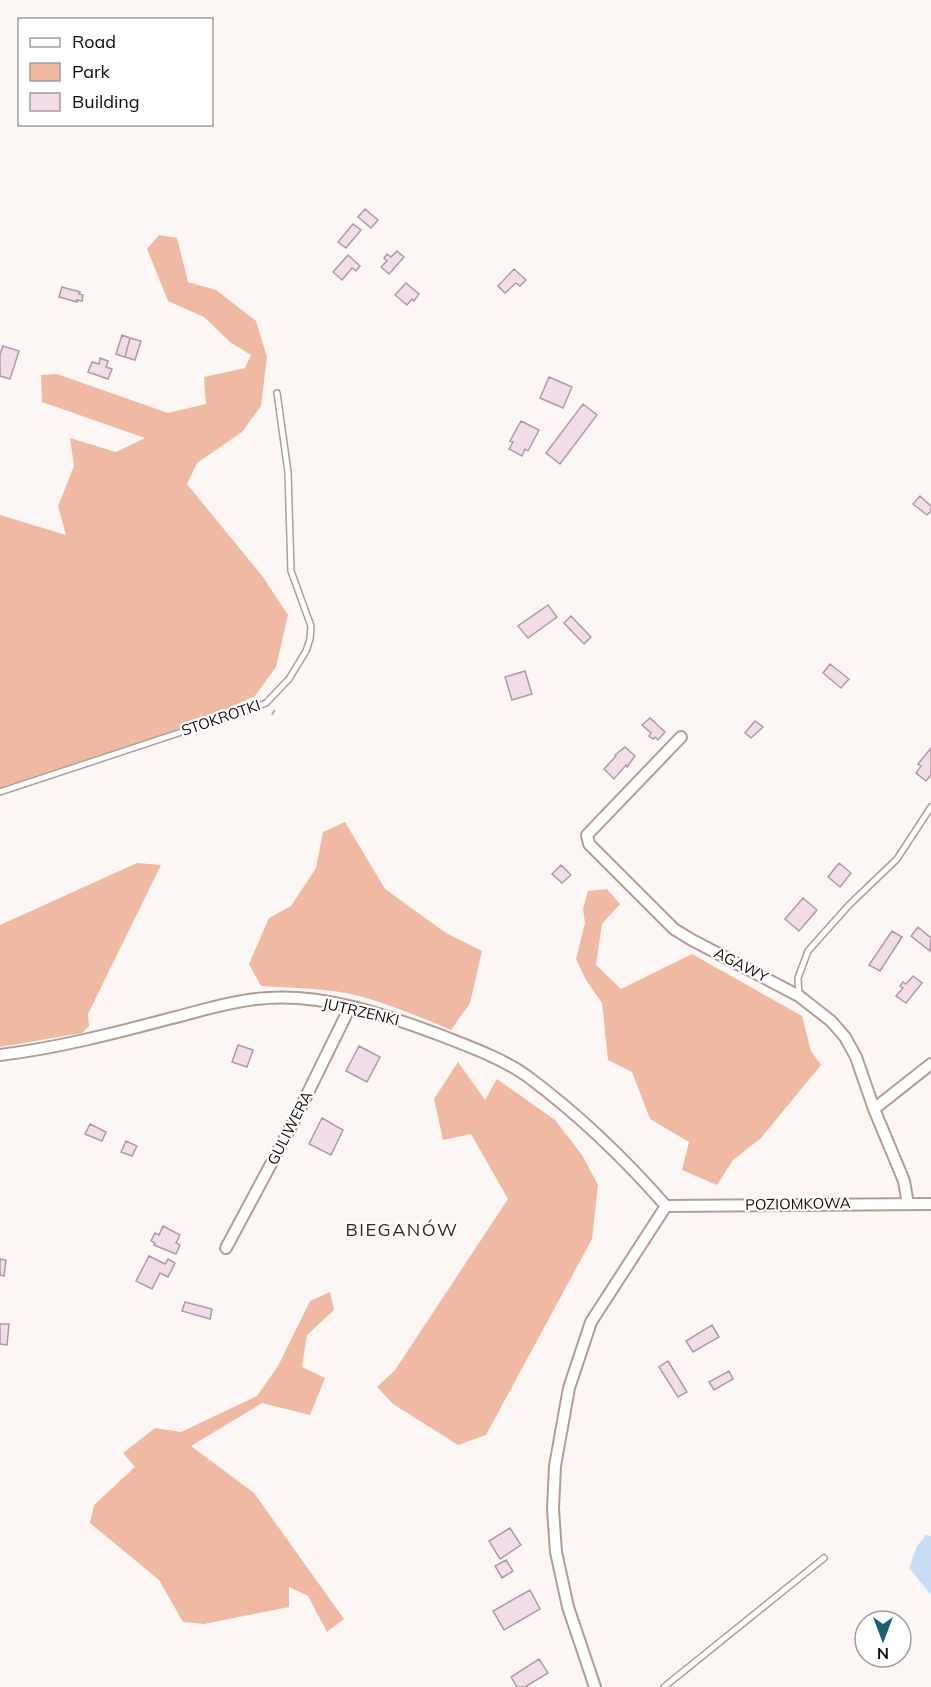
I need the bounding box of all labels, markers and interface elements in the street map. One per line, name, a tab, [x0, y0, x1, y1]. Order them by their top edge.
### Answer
legend	[18, 18, 213, 126]
text: Road	[72, 30, 116, 53]
text: Park	[72, 60, 111, 83]
text: Building	[72, 90, 140, 113]
street label: STOKROTKI	[179, 695, 263, 740]
street label: AGAWY	[711, 943, 772, 987]
street label: JUTRZENKI	[321, 994, 401, 1030]
street label: GULIWERA	[263, 1087, 316, 1168]
street label: POZIOMKOWA	[745, 1193, 851, 1214]
district label: BIEGANÓW	[346, 1218, 458, 1241]
north arrow	[853, 1609, 913, 1669]
text: N	[877, 1644, 889, 1664]

